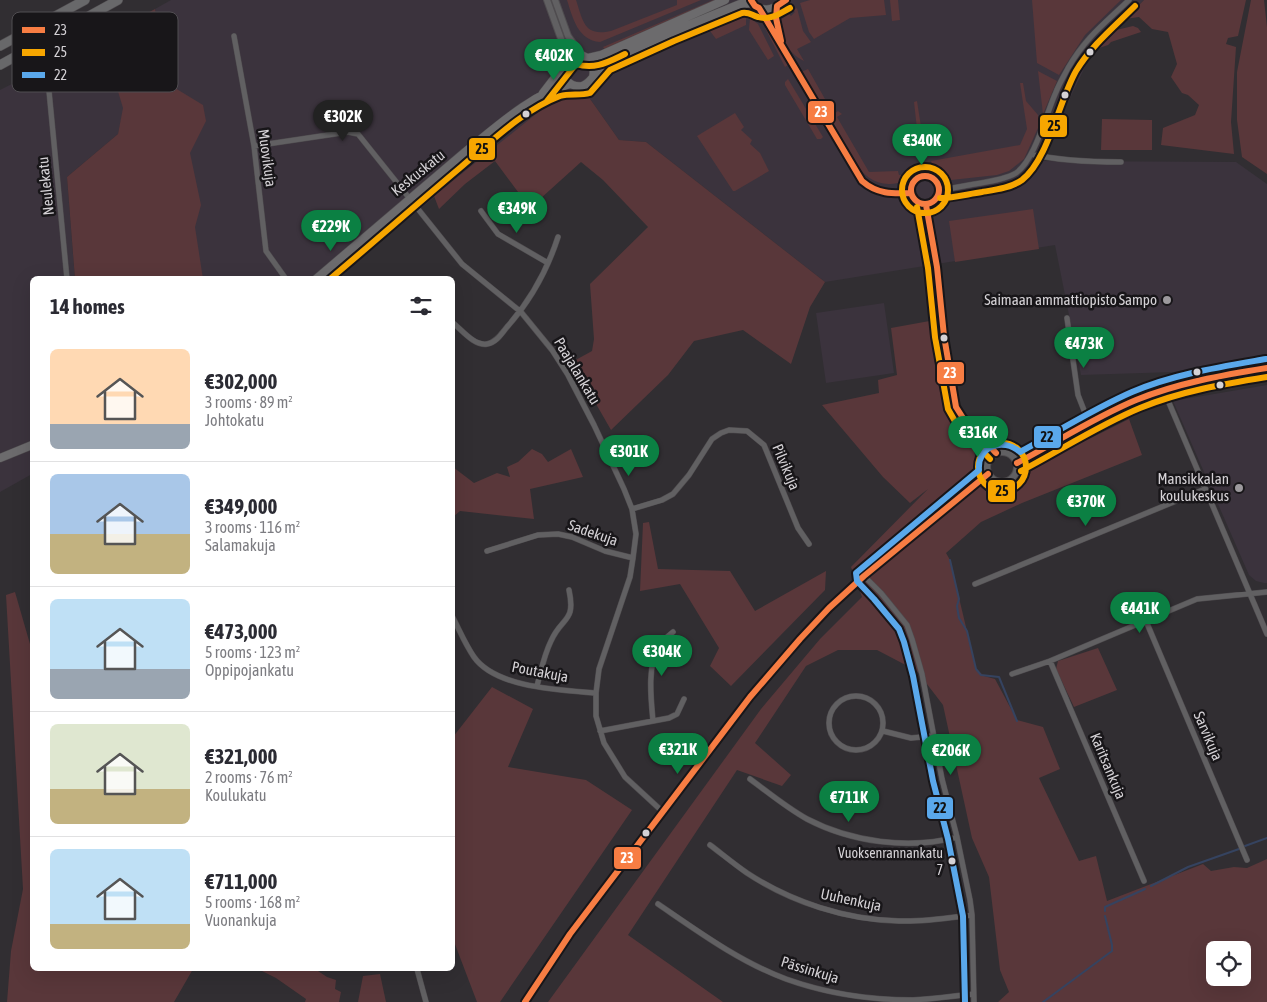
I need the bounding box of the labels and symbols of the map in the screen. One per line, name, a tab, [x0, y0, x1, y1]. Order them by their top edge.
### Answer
legend	[12, 12, 178, 92]
text: 23	[54, 22, 67, 38]
pin: €402K	[519, 38, 589, 81]
text: 25	[54, 44, 67, 60]
unlabelled marker	[1085, 47, 1095, 57]
text: 22	[54, 67, 67, 83]
unlabelled marker	[1060, 90, 1070, 100]
pin: €302K	[308, 100, 378, 142]
line badge: 23	[807, 100, 835, 124]
text: 23	[814, 104, 828, 120]
unlabelled marker	[521, 109, 531, 119]
line badge: 25	[1039, 114, 1068, 138]
text: 25	[1047, 118, 1061, 134]
pin: €340K	[887, 124, 957, 166]
street label: Muovikuja	[255, 128, 280, 188]
line badge: 25	[468, 137, 496, 161]
text: 25	[475, 141, 489, 157]
street label: Keskuskatu	[388, 146, 448, 199]
street label: Neulekatu	[34, 156, 57, 216]
pin: €349K	[482, 192, 552, 234]
pin: €229K	[296, 210, 366, 252]
place label: Saimaan ammattiopisto Sampo	[984, 291, 1157, 308]
marker: Saimaan ammattiopisto Sampo	[1161, 294, 1173, 306]
pin: €473K	[1049, 326, 1119, 369]
unlabelled marker	[939, 333, 949, 343]
street label: Paajalankatu	[551, 334, 604, 407]
line badge: 23	[936, 361, 965, 385]
text: 23	[943, 365, 957, 381]
unlabelled marker	[1192, 367, 1202, 377]
unlabelled marker	[1215, 380, 1225, 390]
pin: €316K	[943, 416, 1013, 458]
line badge: 22	[1033, 425, 1062, 449]
text: 22	[1040, 429, 1054, 445]
pin: €301K	[594, 434, 664, 477]
street label: Pilvikuja	[769, 441, 804, 492]
place label: Mansikkalan koulukeskus	[1158, 470, 1229, 504]
line badge: 25	[987, 479, 1016, 503]
marker: Mansikkalan koulukeskus	[1233, 482, 1245, 494]
text: 25	[995, 483, 1009, 499]
pin: €370K	[1051, 484, 1121, 527]
street label: Sadekuja	[566, 516, 620, 549]
pin: €441K	[1105, 592, 1175, 634]
pin: €304K	[627, 634, 697, 677]
street label: Poutakuja	[510, 658, 570, 685]
street label: Sarvikuja	[1191, 709, 1226, 763]
street label: Karitsankuja	[1087, 730, 1130, 801]
pin: €321K	[643, 732, 713, 775]
pin: €206K	[916, 734, 986, 776]
pin: €711K	[814, 780, 884, 823]
line badge: 22	[926, 796, 954, 820]
text: 22	[933, 800, 947, 816]
unlabelled marker	[641, 828, 651, 838]
place label: Vuoksenrannankatu 7	[838, 845, 943, 878]
line badge: 23	[613, 846, 642, 870]
text: 23	[620, 850, 634, 866]
marker: Vuoksenrannankatu 7	[947, 856, 957, 866]
street label: Uuhenkuja	[819, 885, 883, 914]
street label: Pässinkuja	[779, 953, 841, 986]

